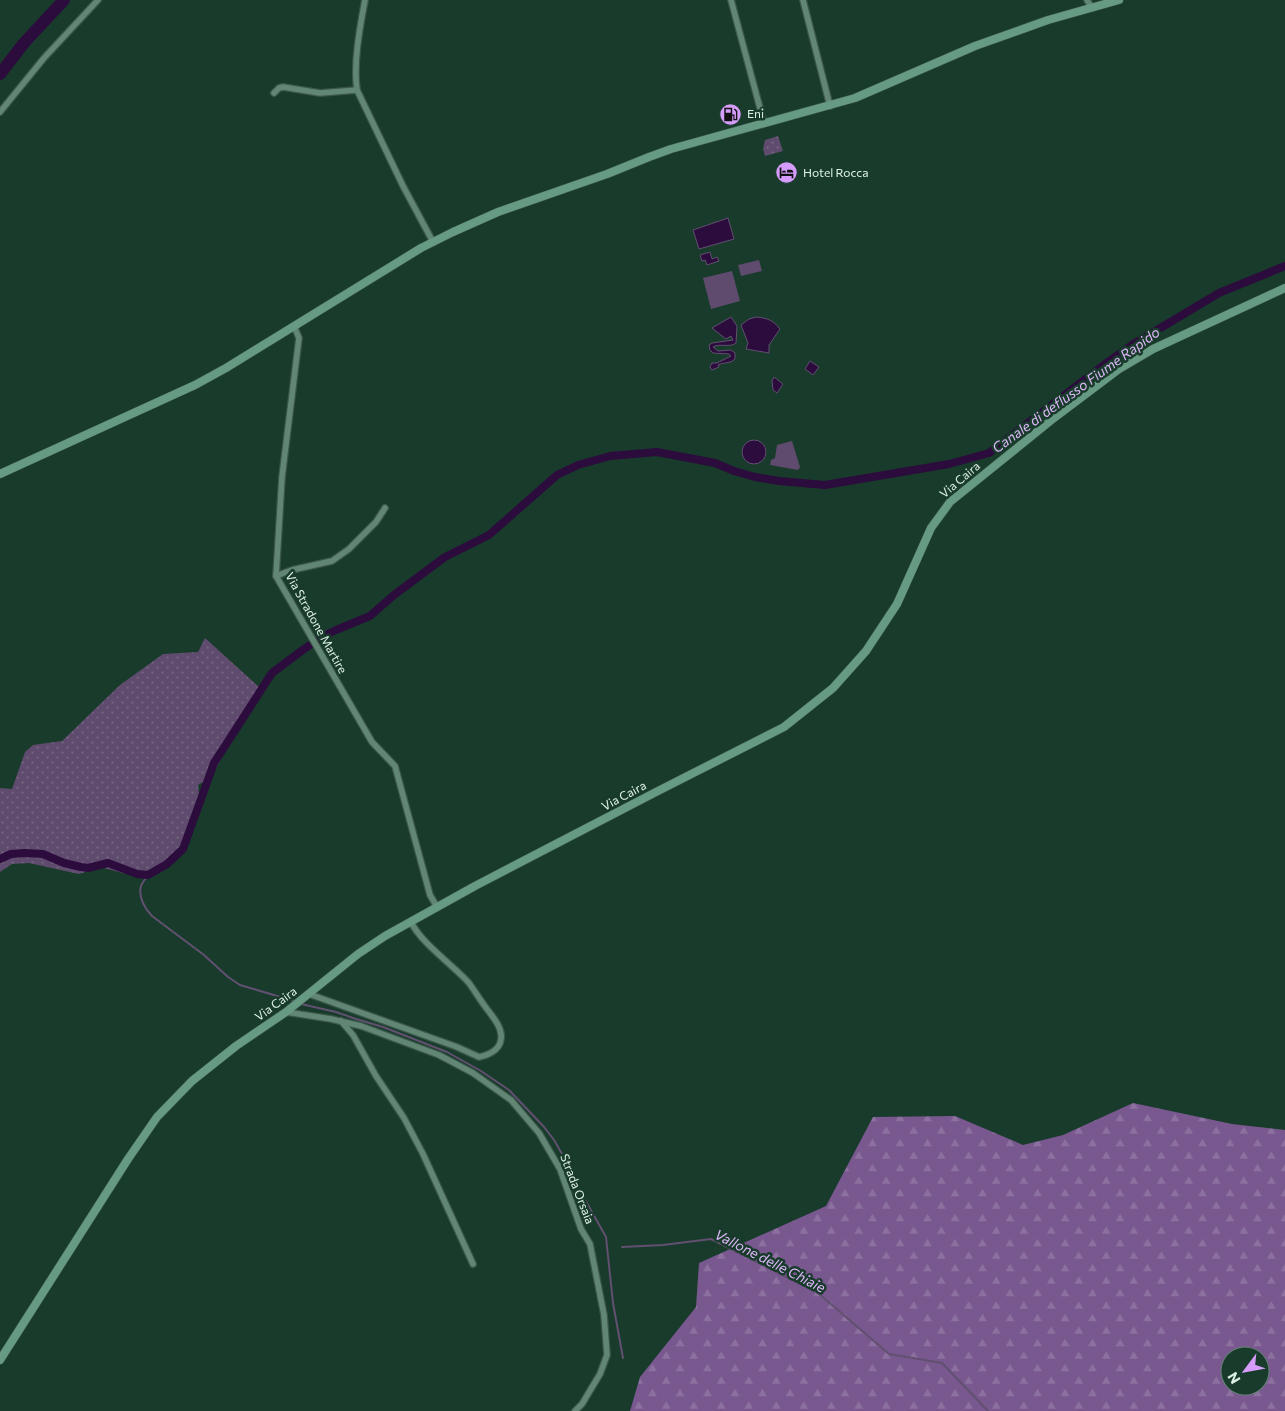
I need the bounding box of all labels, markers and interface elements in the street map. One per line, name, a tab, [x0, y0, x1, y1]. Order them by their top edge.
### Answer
fuel station icon: Eni	[719, 102, 743, 126]
place label: Eni	[747, 106, 764, 120]
hotel icon: Hotel Rocca	[775, 161, 799, 185]
place label: Hotel Rocca	[803, 165, 869, 179]
water label: Canale di deflusso Fiume Rapido	[989, 323, 1163, 456]
street label: Via Caira	[936, 458, 982, 500]
street label: Via Stradone Martire	[283, 569, 351, 676]
street label: Via Caira	[599, 778, 648, 813]
street label: Via Caira	[252, 983, 299, 1023]
street label: Strada Orsaia	[558, 1152, 598, 1226]
water label: Vallone delle Chiaie	[712, 1225, 829, 1296]
north arrow	[1220, 1346, 1270, 1396]
text: N	[1224, 1369, 1244, 1387]

